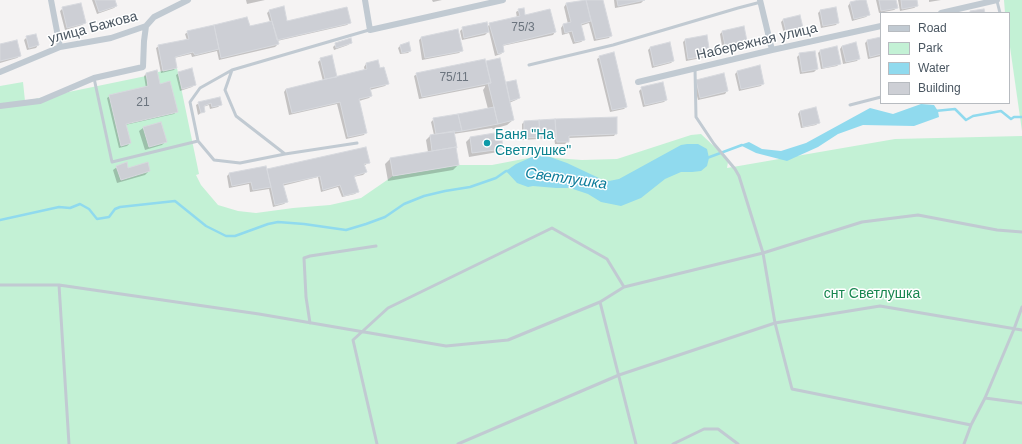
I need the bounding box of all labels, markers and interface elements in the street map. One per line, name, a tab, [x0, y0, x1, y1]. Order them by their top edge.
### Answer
street label: улица Бажова	[47, 8, 139, 48]
legend	[880, 12, 1010, 104]
street label: Набережная улица	[695, 20, 819, 64]
house number: 75/3	[511, 21, 535, 35]
text: Road	[918, 21, 947, 35]
text: Park	[918, 41, 943, 55]
text: Water	[918, 61, 950, 75]
house number: 75/11	[439, 71, 469, 85]
text: Building	[918, 81, 961, 95]
house number: 21	[136, 96, 150, 110]
place label: Баня "На Светлушке"	[495, 127, 571, 160]
marker: Баня "На Светлушке"	[482, 138, 492, 148]
water label: Светлушка	[524, 164, 608, 194]
park label: снт Светлушка	[824, 286, 920, 302]

